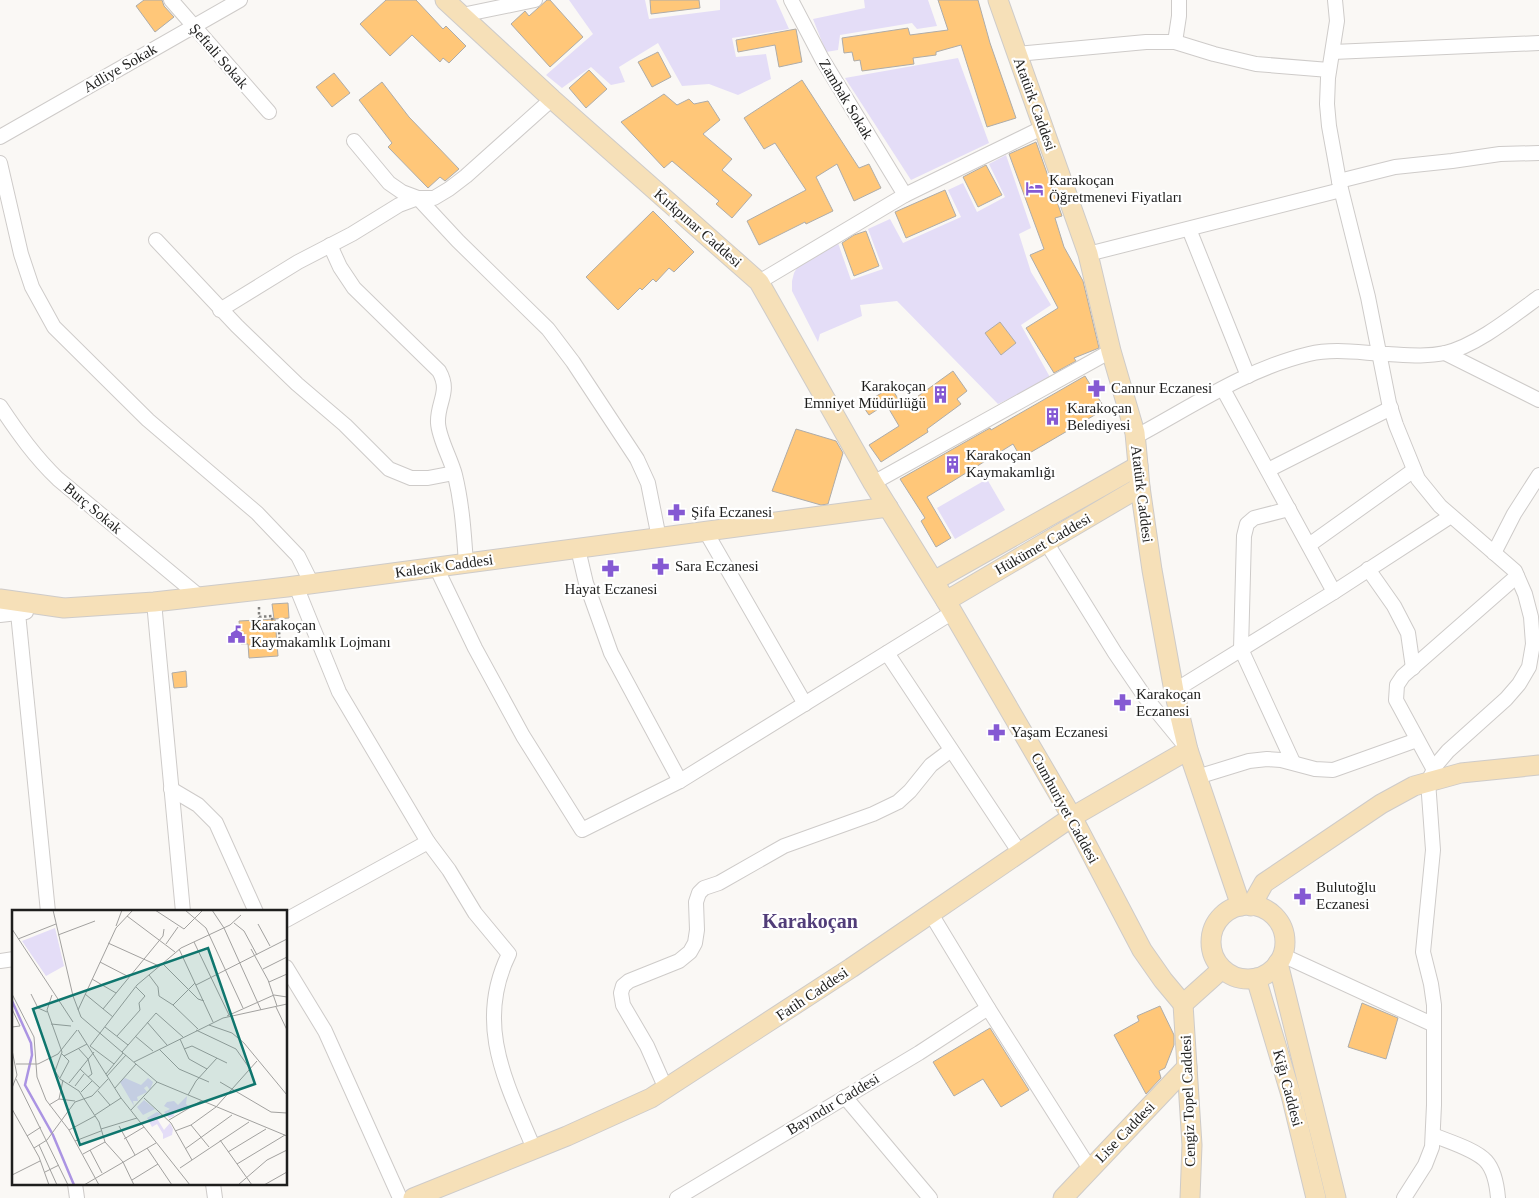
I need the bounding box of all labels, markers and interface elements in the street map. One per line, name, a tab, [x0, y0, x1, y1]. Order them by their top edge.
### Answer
street label: Şeftali Sokak	[187, 20, 252, 92]
street label: Adliye Sokak	[80, 40, 160, 95]
street label: Atatürk Caddesi	[1011, 55, 1059, 153]
street label: Zambak Sokak	[816, 56, 876, 142]
place label: Karakoçan Öğretmenevi Fiyatları	[1049, 172, 1182, 205]
hotel icon: Karakoçan Öğretmenevi Fiyatları	[1025, 179, 1045, 199]
street label: Kırkpınar Caddesi	[651, 186, 745, 270]
place label: Karakoçan Emniyet Müdürlüğü	[804, 378, 926, 411]
pharmacy icon: Cannur Eczanesi	[1087, 378, 1107, 398]
place label: Cannur Eczanesi	[1111, 380, 1212, 396]
building icon: Karakoçan Emniyet Müdürlüğü	[930, 385, 950, 405]
place label: Karakoçan Belediyesi	[1067, 400, 1132, 433]
building icon: Karakoçan Belediyesi	[1043, 407, 1063, 427]
street label: Atatürk Caddesi	[1128, 444, 1156, 544]
place label: Karakoçan Kaymakamlığı	[966, 447, 1055, 480]
building icon: Karakoçan Kaymakamlığı	[942, 454, 962, 474]
street label: Burç Sokak	[61, 479, 125, 537]
pharmacy icon: Şifa Eczanesi	[667, 502, 687, 522]
place label: Şifa Eczanesi	[691, 504, 772, 520]
street label: Hükümet Caddesi	[992, 510, 1094, 578]
street label: Kalecik Caddesi	[394, 551, 494, 581]
pharmacy icon: Sara Eczanesi	[651, 556, 671, 576]
pharmacy icon: Hayat Eczanesi	[601, 558, 621, 578]
place label: Sara Eczanesi	[675, 558, 759, 574]
place label: Hayat Eczanesi	[565, 581, 657, 597]
place label: Karakoçan Kaymakamlık Lojmanı	[251, 617, 391, 650]
public building icon: Karakoçan Kaymakamlık Lojmanı	[227, 624, 247, 644]
place label: Karakoçan Eczanesi	[1136, 686, 1201, 719]
pharmacy icon: Karakoçan Eczanesi	[1112, 693, 1132, 713]
pharmacy icon: Yaşam Eczanesi	[987, 722, 1007, 742]
place label: Yaşam Eczanesi	[1011, 724, 1108, 740]
street label: Cumhuriyet Caddesi	[1028, 750, 1102, 866]
place label: Bulutoğlu Eczanesi	[1316, 879, 1377, 912]
pharmacy icon: Bulutoğlu Eczanesi	[1292, 886, 1312, 906]
inset map	[12, 910, 288, 1186]
district label: Karakoçan	[762, 910, 858, 933]
street label: Fatih Caddesi	[773, 964, 851, 1024]
street label: Cengiz Topel Caddesi	[1178, 1035, 1198, 1167]
street label: Kiğı Caddesi	[1270, 1048, 1306, 1128]
street label: Bayındır Caddesi	[784, 1070, 882, 1138]
street label: Lise Caddesi	[1092, 1098, 1158, 1166]

